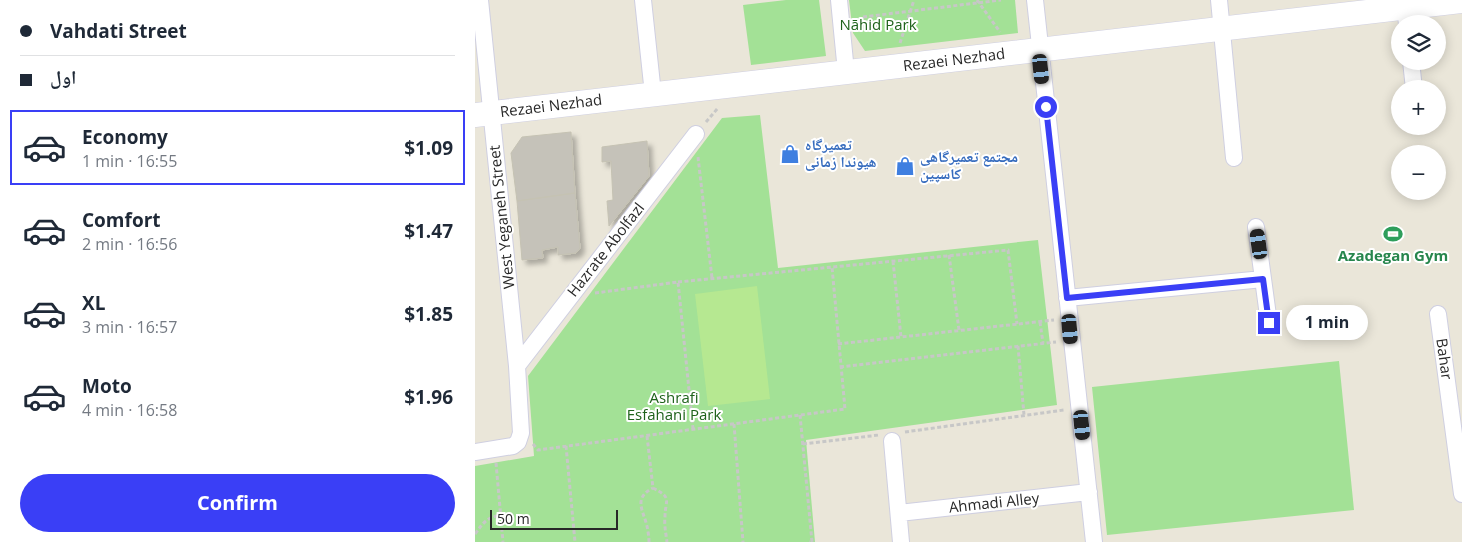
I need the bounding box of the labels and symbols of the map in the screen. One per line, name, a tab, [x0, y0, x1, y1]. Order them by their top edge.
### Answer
park label: Nāhid Park	[839, 14, 917, 34]
street label: Rezaei Nezhad	[902, 43, 1006, 75]
car	[1031, 53, 1050, 85]
street label: Rezaei Nezhad	[499, 89, 603, 121]
route start	[1035, 96, 1057, 118]
place label: تعمیرگاه هیوندا زمانی	[805, 134, 877, 171]
shop icon: تعمیرگاه هیوندا زمانی	[779, 143, 801, 165]
street label: West Yeganeh Street	[484, 144, 519, 290]
place label: مجتمع تعمیرگاهی کاسپین	[920, 146, 1018, 183]
shop icon: مجتمع تعمیرگاهی کاسپین	[894, 155, 916, 177]
street label: Hazrate Abolfazl	[562, 198, 648, 301]
sports icon: Azadegan Gym	[1382, 223, 1404, 245]
car	[1249, 228, 1268, 260]
place label: Azadegan Gym	[1338, 245, 1448, 265]
callout: 1 min	[1287, 306, 1369, 340]
route end	[1258, 312, 1280, 334]
car	[1061, 313, 1078, 345]
street label: Bahar	[1432, 337, 1458, 381]
park label: Ashrafi Esfahani Park	[627, 387, 721, 424]
car	[1072, 409, 1091, 441]
street label: Ahmadi Alley	[948, 487, 1041, 517]
scale bar	[490, 507, 617, 530]

